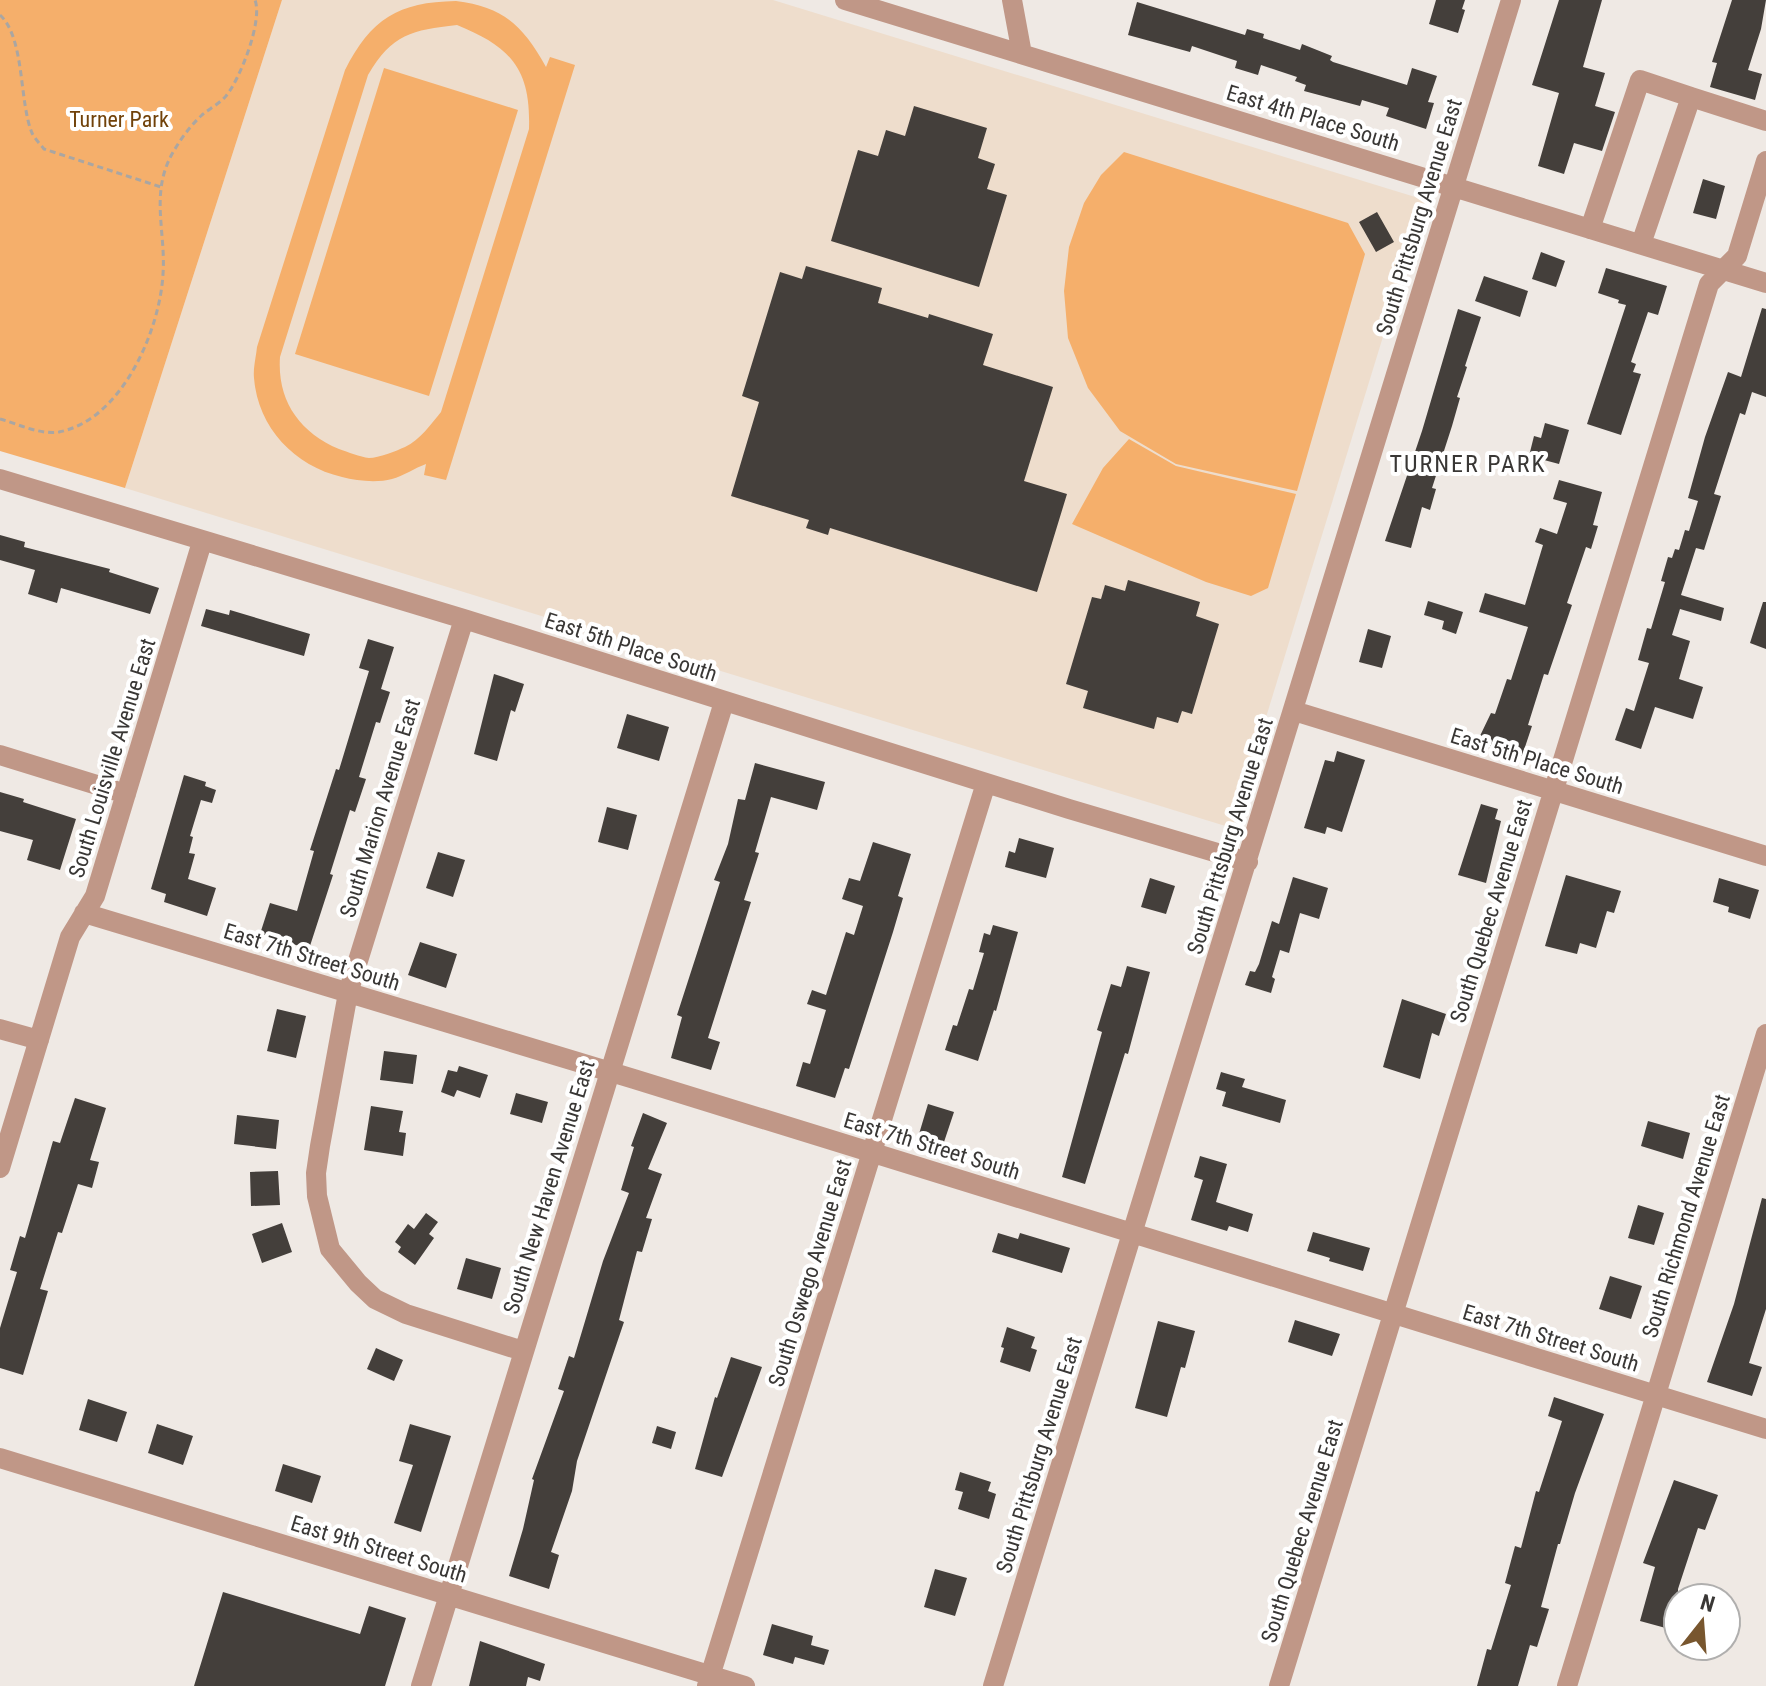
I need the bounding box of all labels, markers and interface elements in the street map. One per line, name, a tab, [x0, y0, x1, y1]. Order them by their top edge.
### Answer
street label: East 4th Place South	[1223, 80, 1403, 156]
street label: South Pittsburg Avenue East	[1371, 96, 1467, 338]
park label: Turner Park	[69, 107, 169, 132]
district label: TURNER PARK	[1389, 450, 1547, 478]
street label: East 5th Place South	[542, 607, 720, 687]
street label: South Louisville Avenue East	[64, 635, 160, 881]
street label: South Marion Avenue East	[335, 696, 425, 920]
street label: South Pittsburg Avenue East	[1182, 715, 1278, 957]
street label: East 5th Place South	[1447, 723, 1627, 799]
street label: South Quebec Avenue East	[1445, 796, 1537, 1026]
street label: East 7th Street South	[221, 918, 403, 996]
street label: South New Haven Avenue East	[498, 1057, 600, 1317]
street label: South Richmond Avenue East	[1637, 1091, 1735, 1341]
street label: East 7th Street South	[841, 1107, 1023, 1185]
street label: South Oswego Avenue East	[763, 1156, 857, 1390]
street label: East 7th Street South	[1460, 1299, 1642, 1377]
street label: South Pittsburg Avenue East	[991, 1334, 1087, 1576]
street label: South Quebec Avenue East	[1256, 1416, 1348, 1646]
street label: East 9th Street South	[288, 1510, 470, 1588]
north arrow	[1662, 1582, 1742, 1662]
text: N	[1698, 1589, 1718, 1617]

